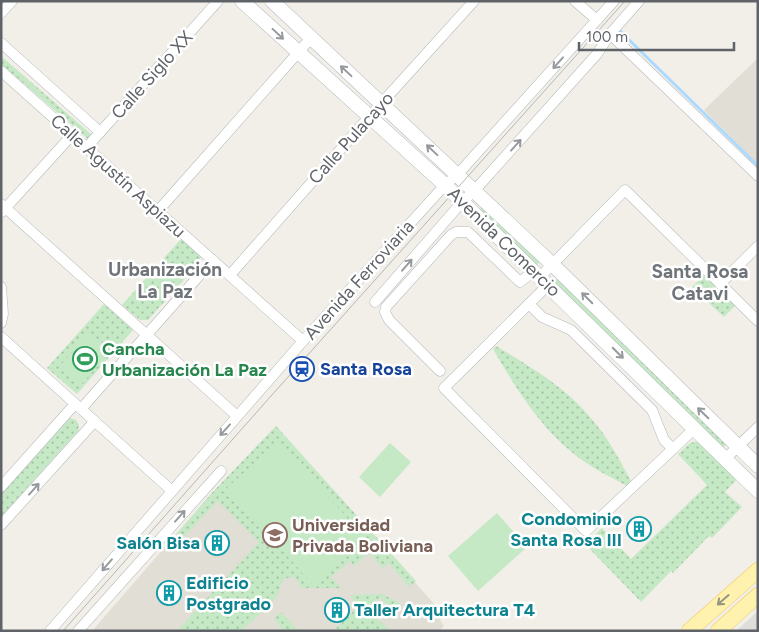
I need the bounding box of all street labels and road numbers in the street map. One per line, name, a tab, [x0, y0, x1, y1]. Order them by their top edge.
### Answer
street label: Calle Siglo XX	[107, 26, 197, 124]
street label: Calle Pulacayo	[304, 87, 398, 189]
street label: Calle Agustín Aspiazu	[46, 109, 190, 243]
street label: Avenida Comercio	[443, 183, 565, 301]
street label: Avenida Ferroviaria	[300, 216, 418, 344]

